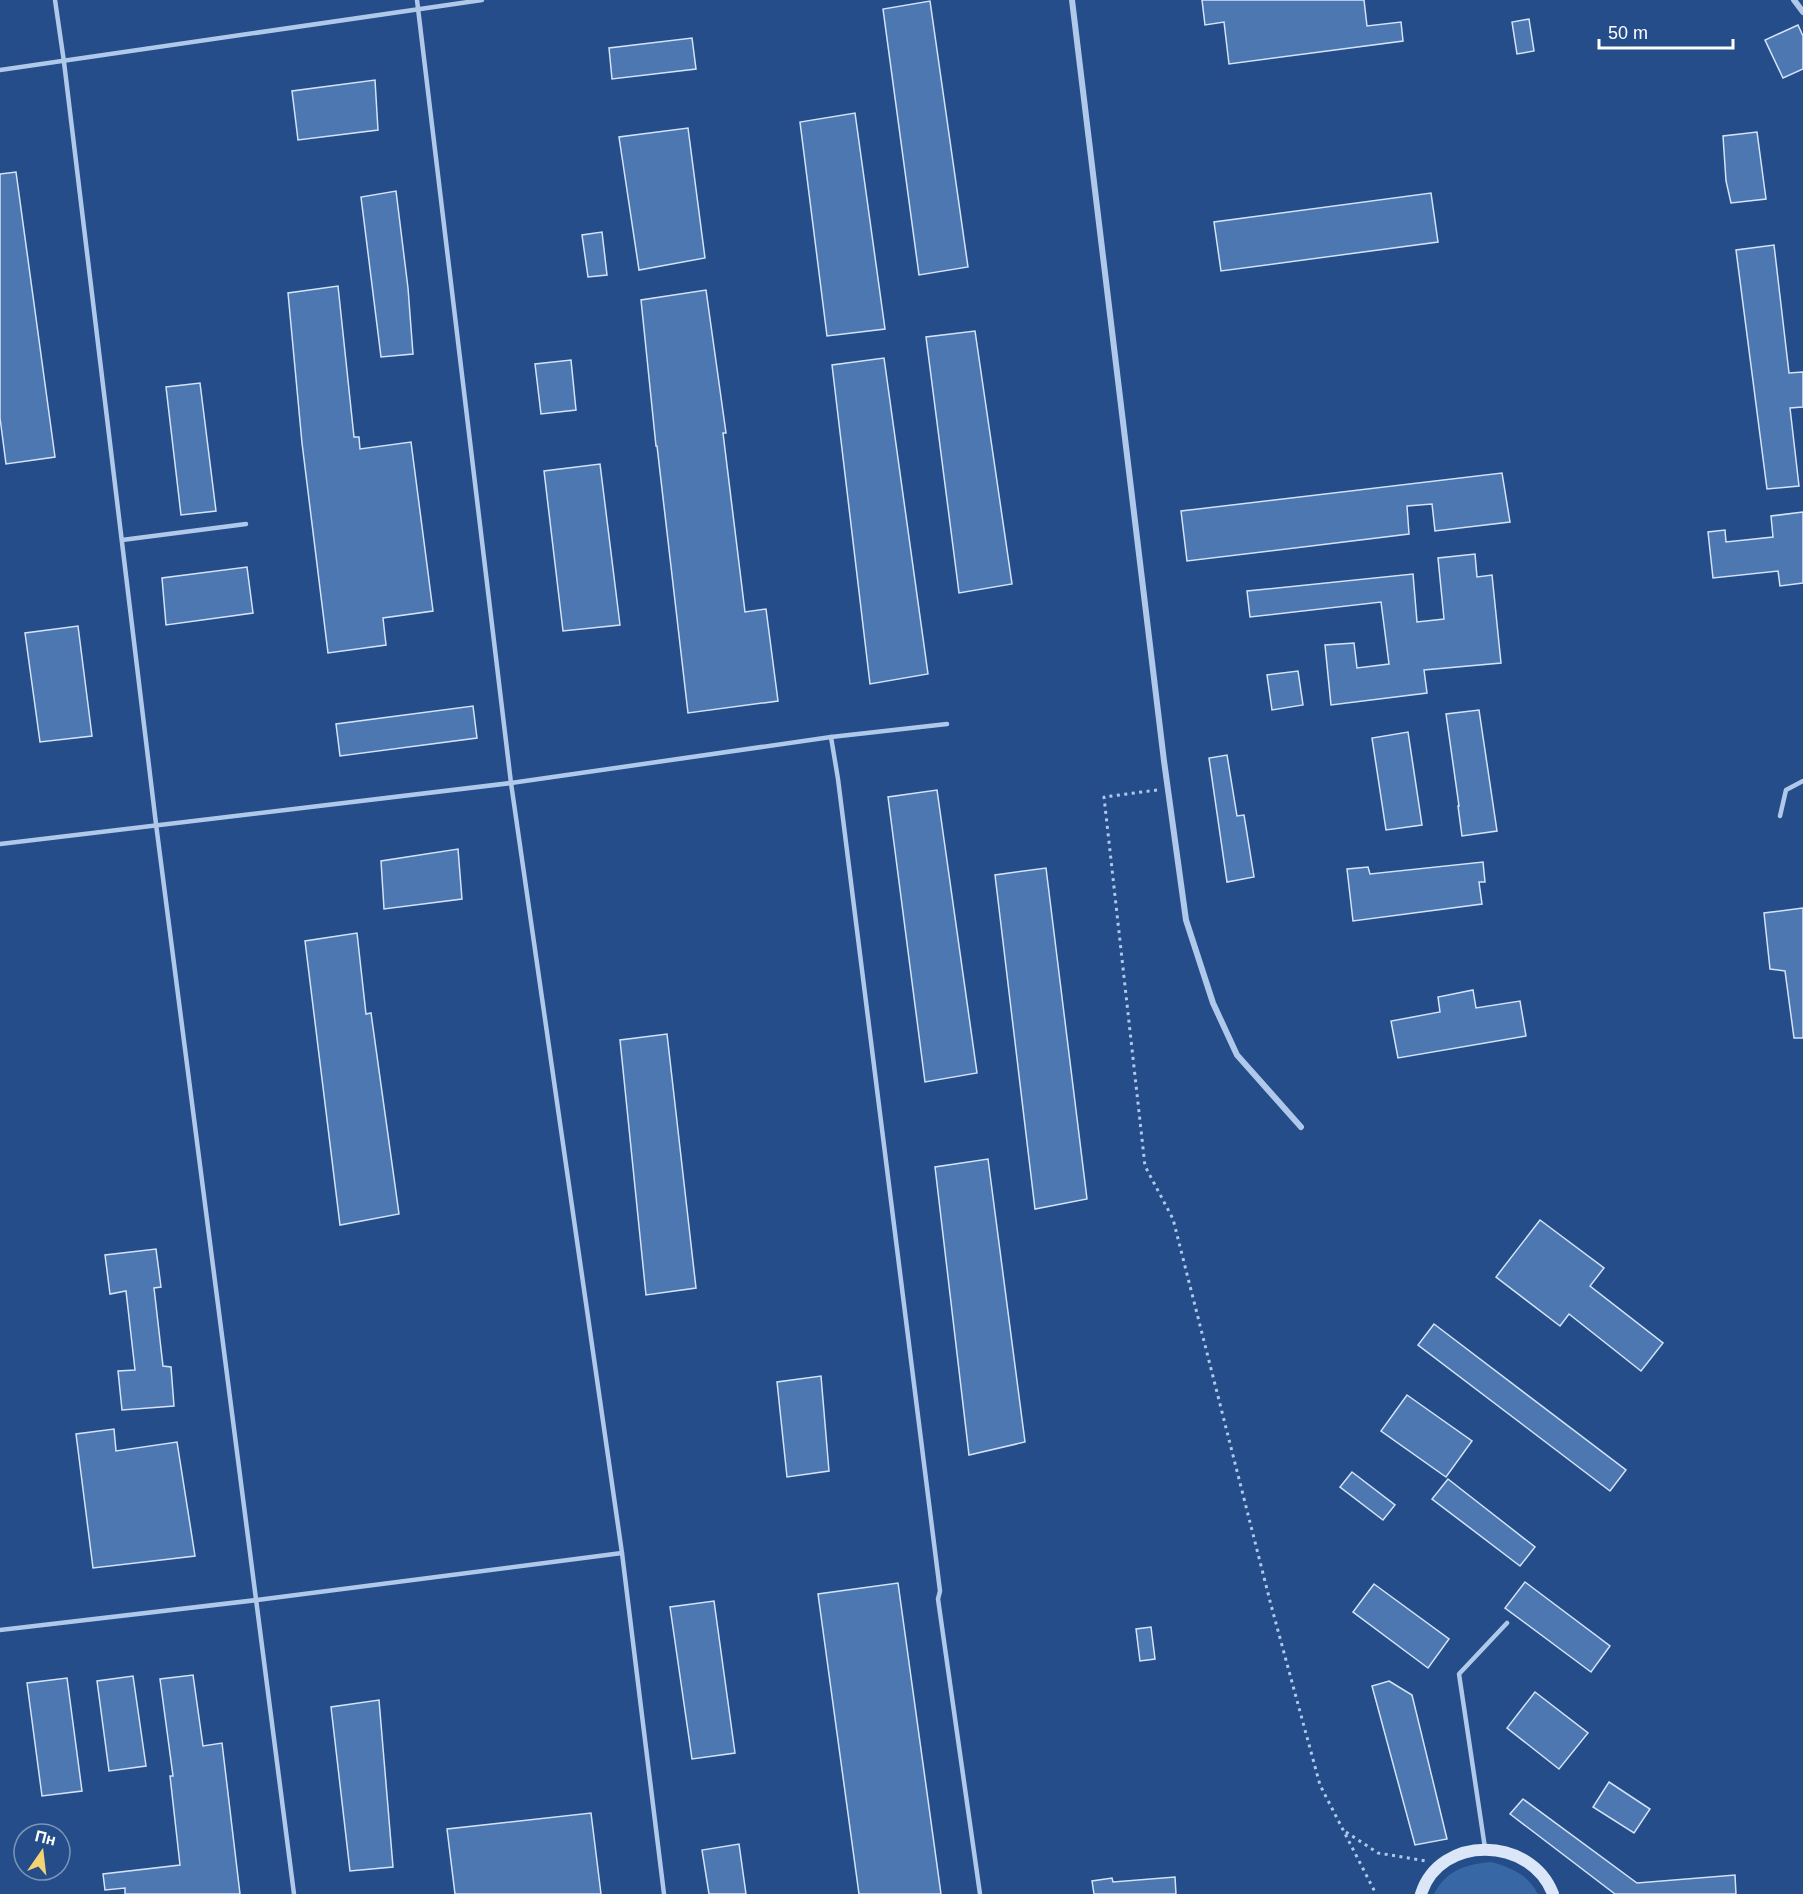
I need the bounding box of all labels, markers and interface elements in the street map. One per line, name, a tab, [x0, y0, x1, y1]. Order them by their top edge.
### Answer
scale bar	[1599, 12, 1732, 50]
text: 50 m	[1608, 23, 1648, 43]
north arrow	[12, 1822, 72, 1882]
text: Пн	[33, 1827, 58, 1849]

